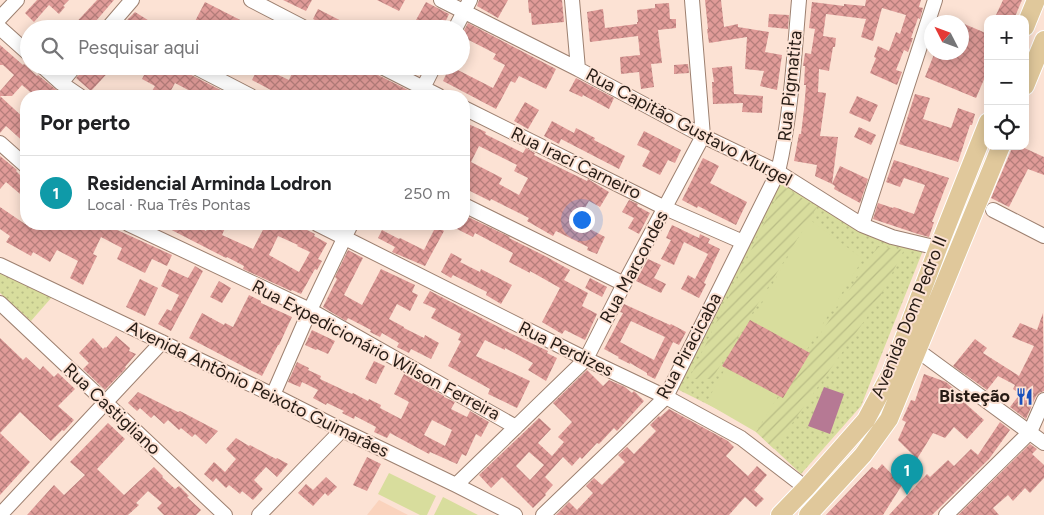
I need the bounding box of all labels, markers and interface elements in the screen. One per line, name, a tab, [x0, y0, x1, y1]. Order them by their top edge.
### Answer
north arrow	[924, 15, 969, 60]
map controls	[984, 15, 1029, 150]
button: +	[984, 15, 1029, 60]
search box	[20, 20, 470, 75]
street label: Rua Pigmatita	[773, 29, 807, 143]
icon: search	[38, 34, 66, 62]
text: Pesquisar aqui	[78, 36, 199, 59]
button: −	[984, 60, 1029, 105]
street label: Rua Capitão Gustavo Murgel	[582, 63, 796, 191]
button: locate	[984, 105, 1029, 150]
text: Por perto	[40, 110, 130, 135]
street label: Rua Irací Carneiro	[507, 122, 645, 204]
text: Residencial Arminda Lodron	[87, 172, 332, 195]
text: 1	[53, 184, 59, 203]
text: 250 m	[404, 184, 450, 203]
text: Local · Rua Três Pontas	[87, 195, 251, 214]
your location	[569, 207, 595, 233]
street label: Rua Marcondes	[595, 207, 673, 327]
street label: Avenida Dom Pedro II	[866, 233, 952, 401]
street label: Rua Expedicionário Wilson Ferreira	[248, 275, 504, 425]
street label: Rua Piracicaba	[652, 289, 726, 403]
street label: Avenida Antônio Peixoto Guimarães	[124, 316, 392, 462]
street label: Rua Perdizes	[515, 317, 617, 381]
street label: Rua Castigliano	[59, 358, 165, 460]
place label: Bisteção	[939, 385, 1010, 407]
restaurant icon: Bisteção	[1014, 386, 1034, 406]
pin: 1	[891, 454, 923, 495]

